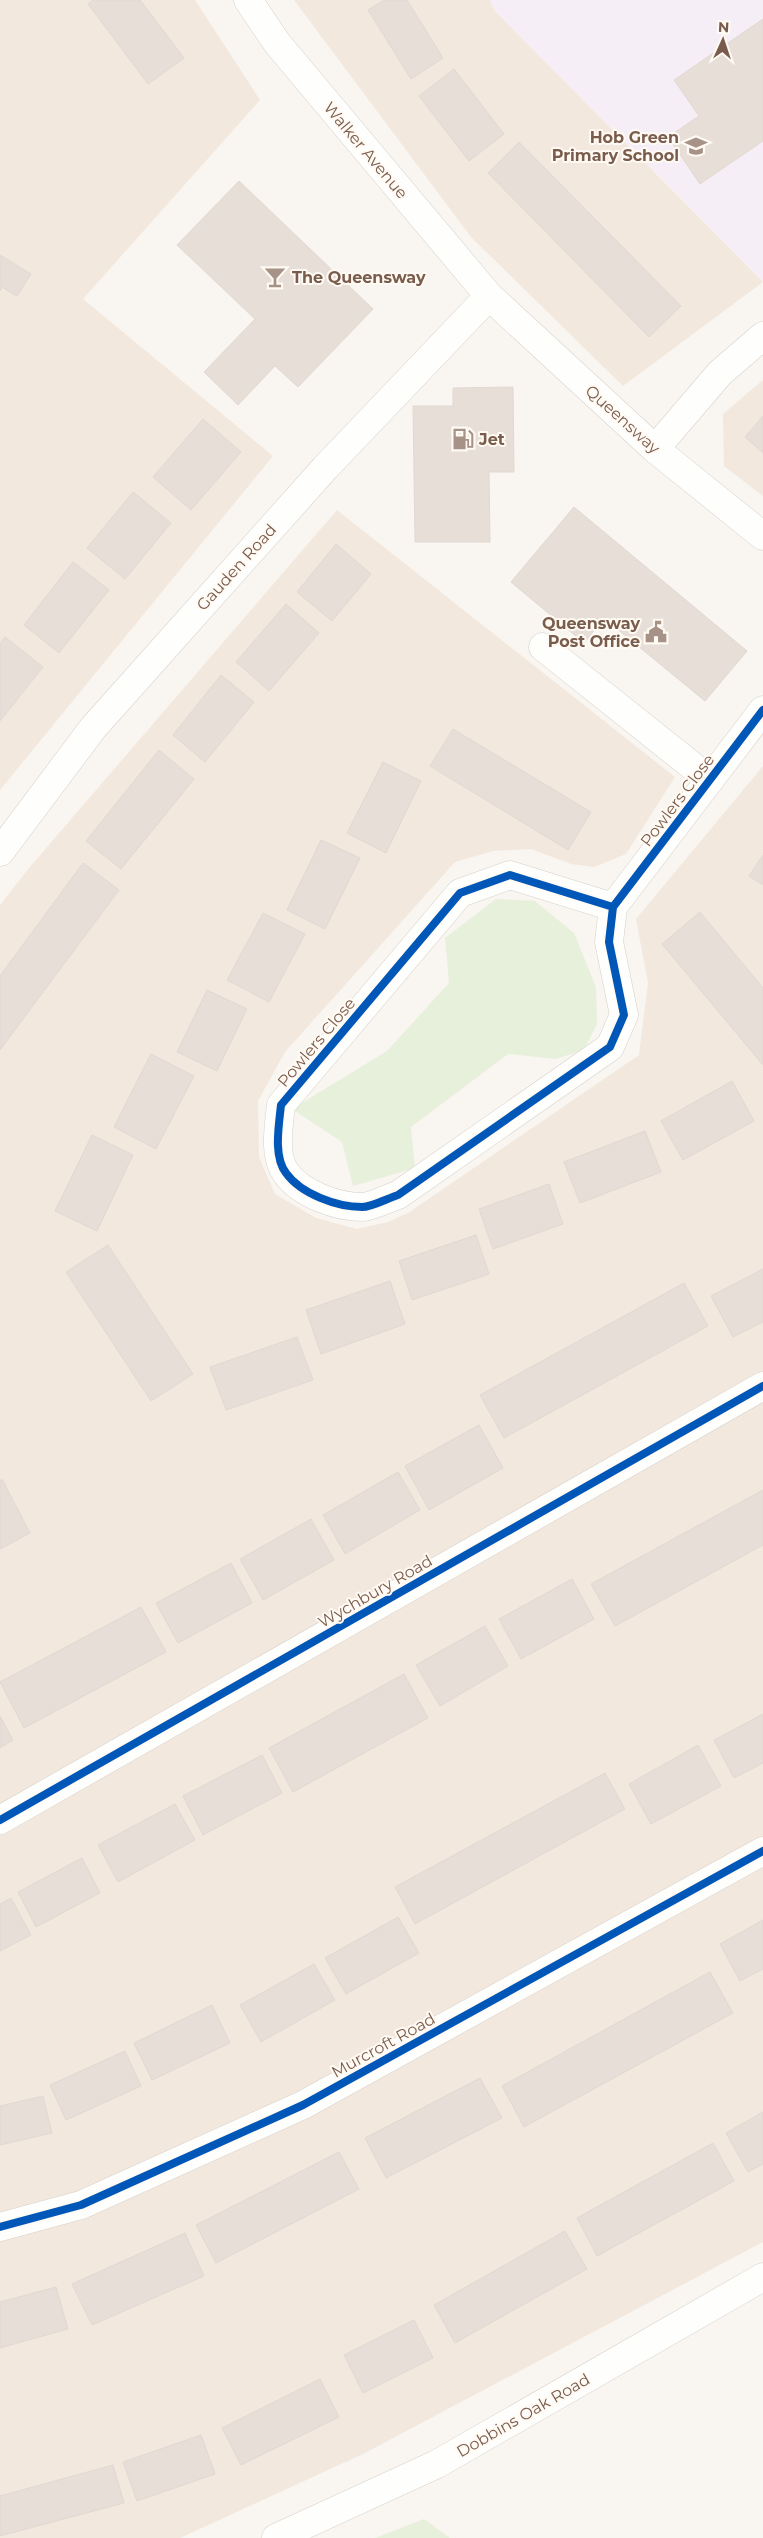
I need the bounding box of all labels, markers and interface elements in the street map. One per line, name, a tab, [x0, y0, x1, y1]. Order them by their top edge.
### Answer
north arrow	[698, 15, 748, 65]
text: N	[718, 18, 730, 36]
street label: Walker Avenue	[320, 98, 412, 203]
place label: Hob Green Primary School	[552, 128, 679, 165]
school or university icon: Hob Green Primary School	[683, 133, 709, 159]
bar icon: The Queensway	[262, 264, 288, 290]
place label: The Queensway	[292, 268, 426, 287]
street label: Queensway	[582, 381, 664, 458]
fuel station icon: Jet	[450, 426, 476, 452]
place label: Jet	[478, 430, 505, 449]
street label: Gauden Road	[193, 520, 280, 615]
place label: Queensway Post Office	[542, 614, 640, 651]
public building icon: Queensway Post Office	[643, 619, 669, 645]
street label: Powlers Close	[637, 750, 718, 850]
street label: Powlers Close	[274, 994, 359, 1091]
street label: Wychbury Road	[315, 1551, 436, 1632]
street label: Murcroft Road	[328, 2009, 438, 2082]
street label: Dobbins Oak Road	[453, 2370, 593, 2461]

